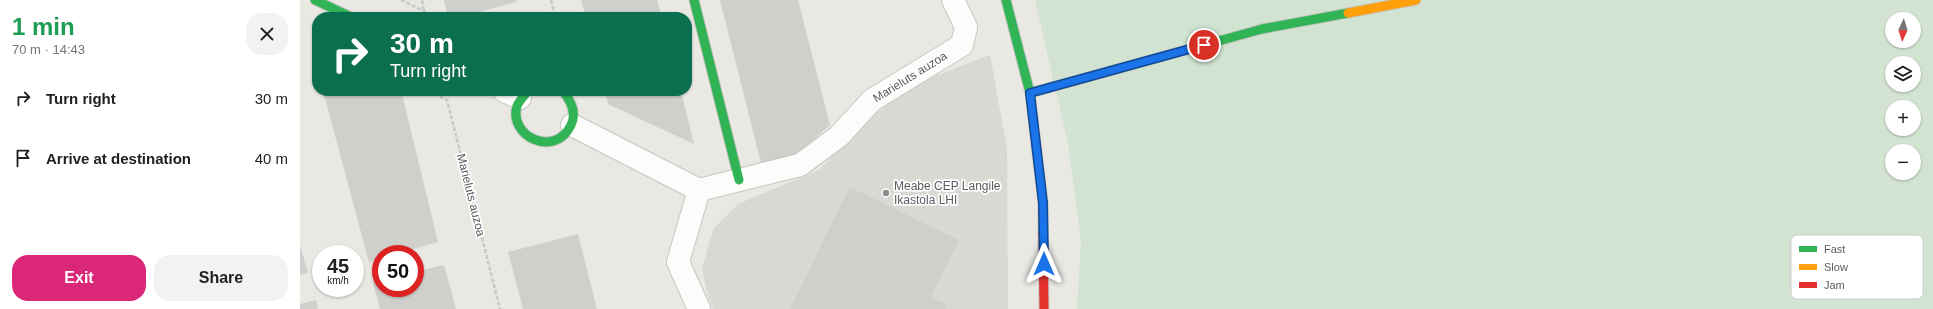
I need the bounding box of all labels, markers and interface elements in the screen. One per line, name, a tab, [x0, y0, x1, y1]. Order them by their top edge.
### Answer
north arrow	[1885, 12, 1921, 48]
map controls	[1885, 12, 1921, 180]
text: 1 min	[12, 13, 75, 40]
button: close	[246, 13, 288, 55]
icon: right	[324, 28, 376, 80]
text: 30 m	[390, 28, 454, 59]
pin	[1187, 28, 1221, 62]
icon: arrive	[1193, 34, 1215, 56]
text: 70 m · 14:43	[12, 42, 85, 57]
street label: Marieluts auzoa	[870, 48, 950, 105]
button: layers	[1885, 56, 1921, 92]
text: Turn right	[390, 61, 466, 81]
icon: right	[12, 87, 34, 109]
text: Turn right	[46, 90, 116, 107]
text: 30 m	[255, 90, 288, 107]
button: +	[1885, 100, 1921, 136]
button: −	[1885, 144, 1921, 180]
icon: arrive	[12, 147, 34, 169]
text: Arrive at destination	[46, 150, 191, 167]
text: 40 m	[255, 150, 288, 167]
street label: Marieluts auzoa	[454, 152, 488, 238]
place label: Meabe CEP Langile Ikastola LHI	[894, 179, 1001, 207]
marker: Meabe CEP Langile Ikastola LHI	[881, 188, 891, 198]
legend	[1791, 235, 1923, 299]
position arrow	[1023, 243, 1065, 285]
text: Fast	[1824, 243, 1845, 255]
speed limit sign: 50	[372, 245, 424, 297]
button: Exit	[12, 255, 146, 301]
button: Share	[154, 255, 288, 301]
text: 45	[327, 255, 349, 277]
text: Slow	[1824, 261, 1848, 273]
text: km/h	[327, 275, 349, 286]
text: Jam	[1824, 279, 1845, 291]

